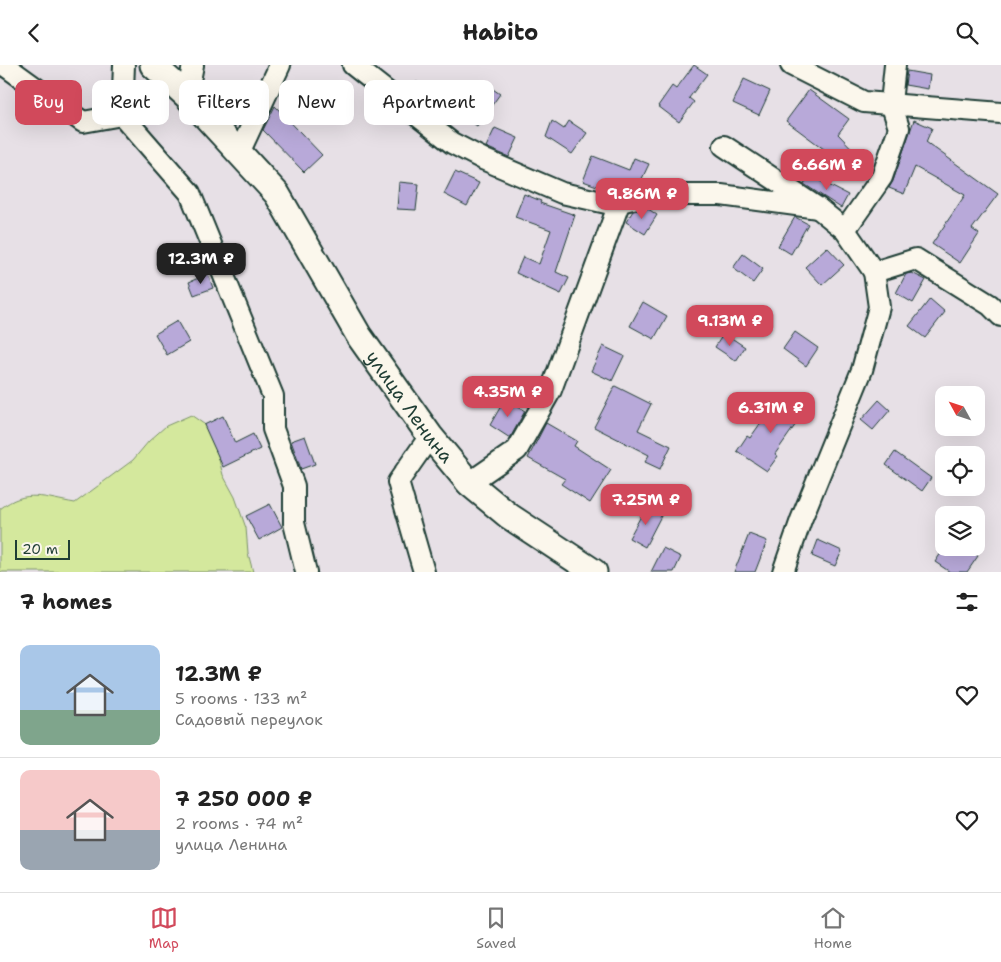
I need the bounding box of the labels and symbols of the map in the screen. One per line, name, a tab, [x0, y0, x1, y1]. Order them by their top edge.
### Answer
pin: 6.66M ₽	[781, 149, 873, 191]
pin: 9.86M ₽	[596, 177, 688, 220]
pin: 12.3M ₽	[155, 243, 247, 285]
pin: 9.13M ₽	[684, 305, 776, 347]
street label: улица Ленина	[360, 346, 459, 468]
pin: 4.35M ₽	[462, 375, 554, 418]
north arrow	[935, 386, 985, 436]
pin: 6.31M ₽	[725, 391, 817, 434]
pin: 7.25M ₽	[600, 483, 692, 526]
scale bar	[15, 537, 70, 560]

